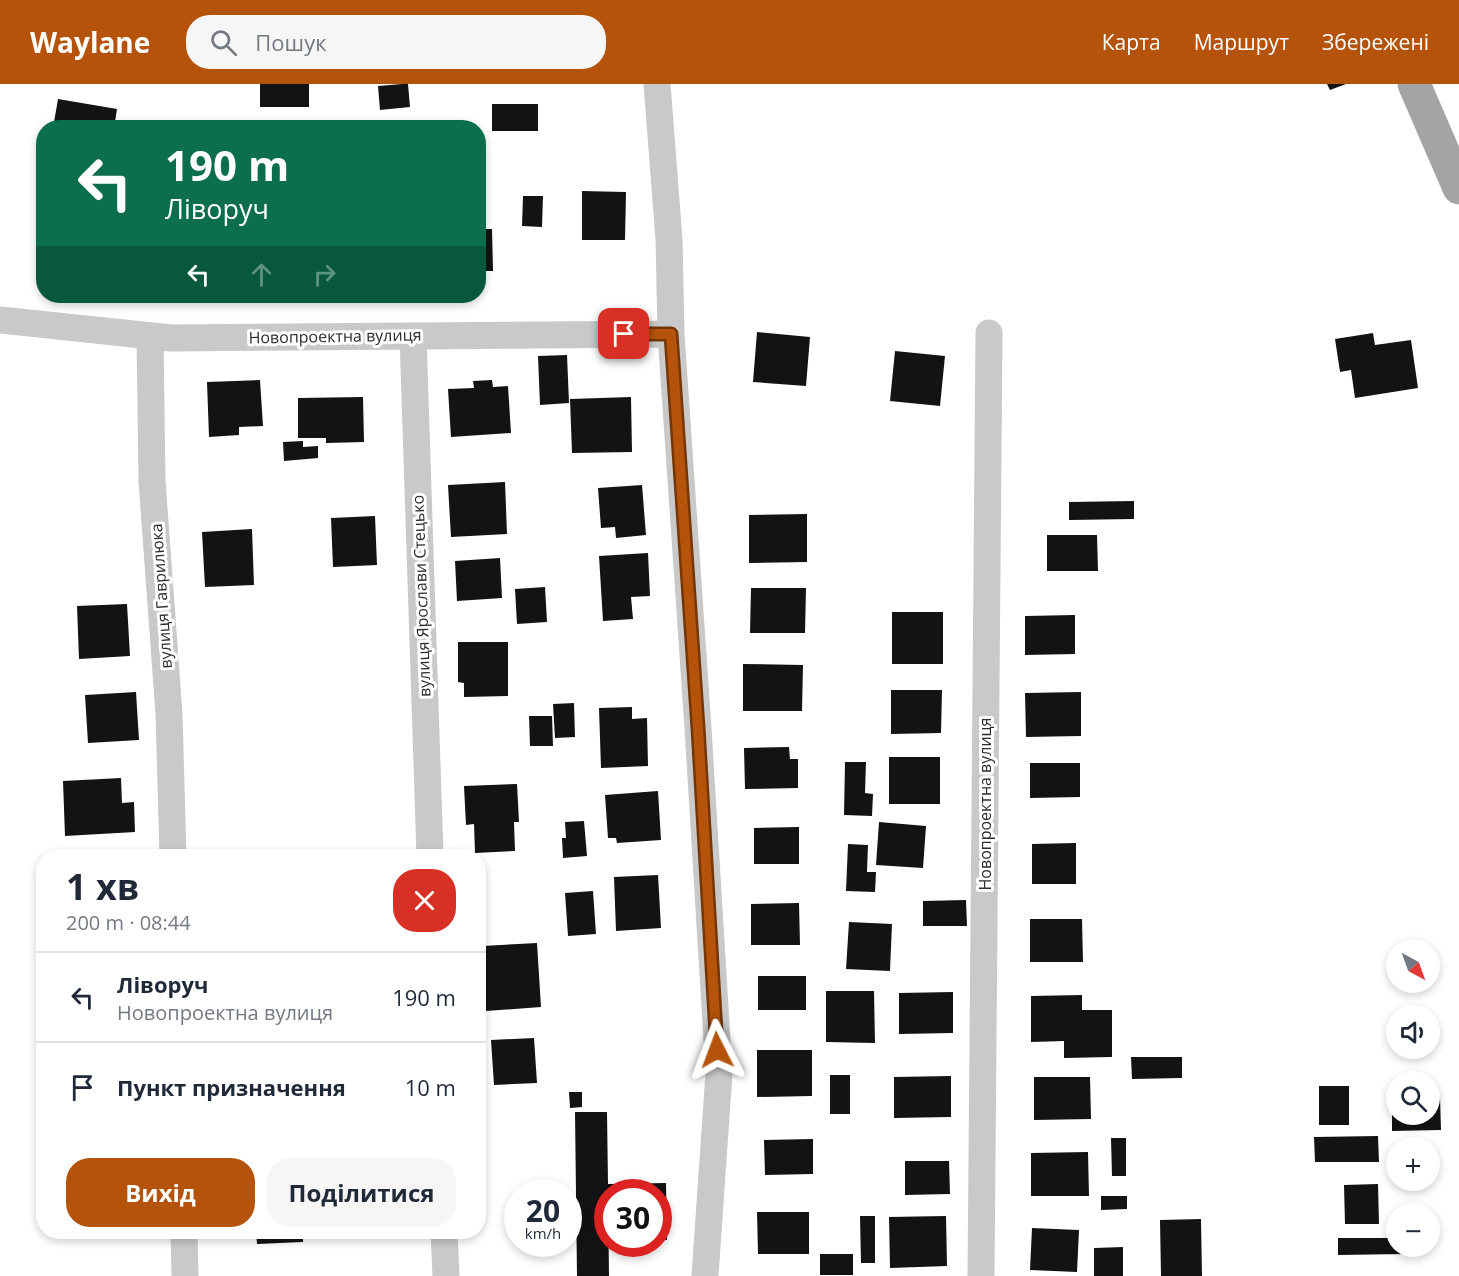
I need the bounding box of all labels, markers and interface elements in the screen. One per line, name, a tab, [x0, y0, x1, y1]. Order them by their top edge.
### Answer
search box	[186, 15, 606, 69]
text: Waylane	[30, 23, 150, 61]
icon: search	[207, 26, 240, 59]
text: Пошук	[255, 27, 327, 57]
text: Карта	[1102, 28, 1161, 56]
text: Маршрут	[1194, 28, 1289, 56]
text: Збережені	[1322, 28, 1429, 56]
text: 190 m	[165, 136, 289, 193]
icon: left	[66, 144, 144, 222]
text: Ліворуч	[165, 190, 269, 227]
icon: left	[182, 258, 215, 291]
icon: ahead	[245, 258, 278, 291]
icon: right	[308, 258, 341, 291]
pin	[598, 308, 649, 359]
icon: arrive	[607, 317, 640, 350]
street label: Новопроектна вулиця	[248, 323, 422, 349]
street label: вулиця Ярослави Стецько	[406, 495, 436, 697]
street label: вулиця Гаврилюка	[145, 523, 177, 669]
street label: Новопроектна вулиця	[974, 718, 996, 890]
text: 1 хв	[66, 862, 139, 911]
button: close	[393, 869, 456, 932]
text: 200 m · 08:44	[66, 909, 191, 936]
north arrow	[1386, 939, 1440, 993]
map controls	[1386, 939, 1440, 1257]
text: Ліворуч	[117, 969, 208, 999]
icon: left	[66, 981, 99, 1014]
text: 190 m	[392, 982, 456, 1012]
text: Новопроектна вулиця	[117, 999, 333, 1026]
button: sound	[1386, 1005, 1440, 1059]
position arrow	[685, 1018, 749, 1082]
icon: arrive	[66, 1071, 99, 1104]
button: search	[1386, 1071, 1440, 1125]
text: Пункт призначення	[117, 1072, 346, 1102]
text: 10 m	[405, 1072, 456, 1102]
button: +	[1386, 1137, 1440, 1191]
button: Вихід	[66, 1158, 255, 1227]
button: Поділитися	[267, 1158, 456, 1227]
speed limit sign: 30	[594, 1179, 672, 1257]
text: 20	[526, 1190, 560, 1231]
button: −	[1386, 1203, 1440, 1257]
text: km/h	[525, 1223, 561, 1243]

